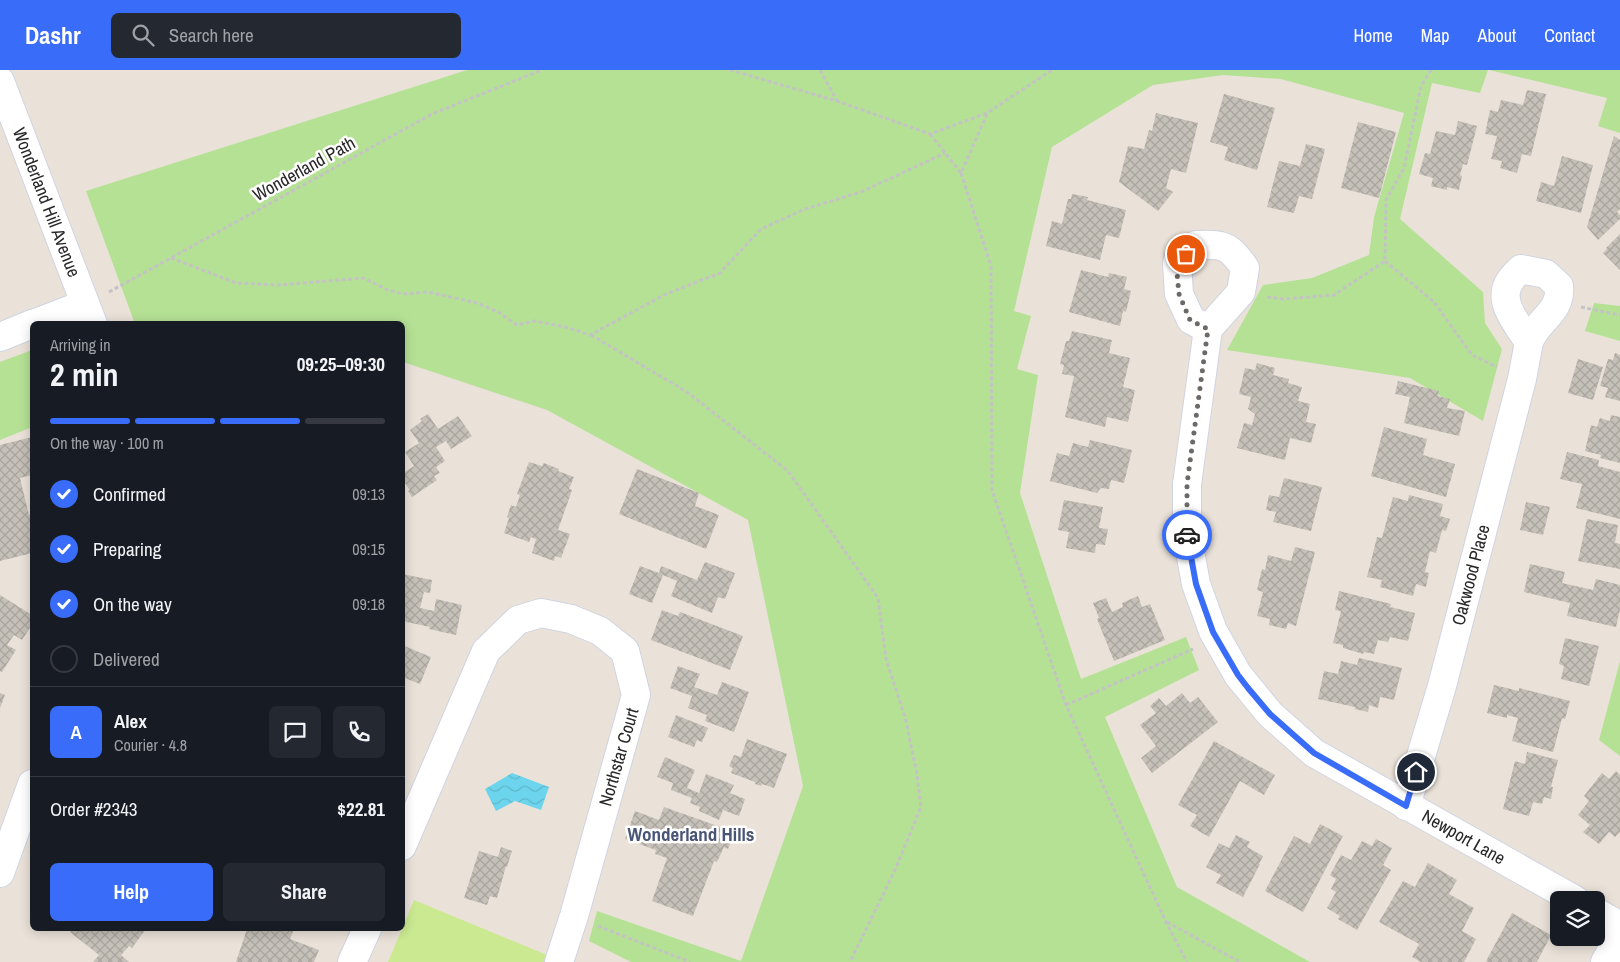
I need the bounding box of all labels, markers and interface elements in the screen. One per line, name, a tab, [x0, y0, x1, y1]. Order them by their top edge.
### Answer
search box	[111, 13, 461, 58]
text: Dashr	[25, 19, 81, 51]
icon: search	[129, 21, 157, 49]
text: Search here	[169, 22, 254, 48]
text: Home	[1353, 23, 1393, 48]
text: Map	[1421, 23, 1450, 48]
text: About	[1478, 23, 1516, 48]
text: Contact	[1544, 23, 1595, 48]
street label: Wonderland Hill Avenue	[7, 124, 87, 280]
street label: Wonderland Path	[248, 130, 360, 207]
pin	[1165, 233, 1207, 275]
icon: bag	[1172, 240, 1200, 268]
text: Arriving in	[50, 334, 111, 356]
text: 09:25–09:30	[297, 351, 385, 377]
text: 2 min	[50, 353, 119, 396]
text: On the way · 100 m	[50, 432, 164, 454]
icon: check	[50, 480, 78, 508]
text: Confirmed	[93, 481, 166, 507]
text: 09:13	[352, 483, 385, 505]
courier	[1162, 510, 1212, 560]
icon: car	[1173, 521, 1201, 549]
street label: Oakwood Place	[1445, 522, 1496, 628]
icon: check	[50, 535, 78, 563]
text: Preparing	[93, 536, 161, 562]
text: 09:15	[352, 538, 385, 560]
icon: check	[50, 590, 78, 618]
text: On the way	[93, 591, 172, 617]
text: 09:18	[352, 593, 385, 615]
text: Delivered	[93, 646, 160, 672]
street label: Northstar Court	[593, 705, 644, 809]
button: chat	[269, 706, 321, 758]
button: phone	[333, 706, 385, 758]
text: Alex	[114, 708, 147, 734]
text: A	[70, 719, 82, 745]
text: Courier · 4.8	[114, 734, 187, 756]
pin	[1395, 751, 1437, 793]
icon: home	[1402, 758, 1430, 786]
text: Order #2343	[50, 796, 137, 822]
text: $22.81	[337, 796, 385, 822]
street label: Newport Lane	[1418, 803, 1510, 870]
district label: Wonderland Hills	[628, 821, 755, 847]
button: Help	[50, 863, 213, 921]
button: Share	[223, 863, 385, 921]
map controls	[1550, 891, 1605, 946]
button: layers	[1550, 891, 1605, 946]

